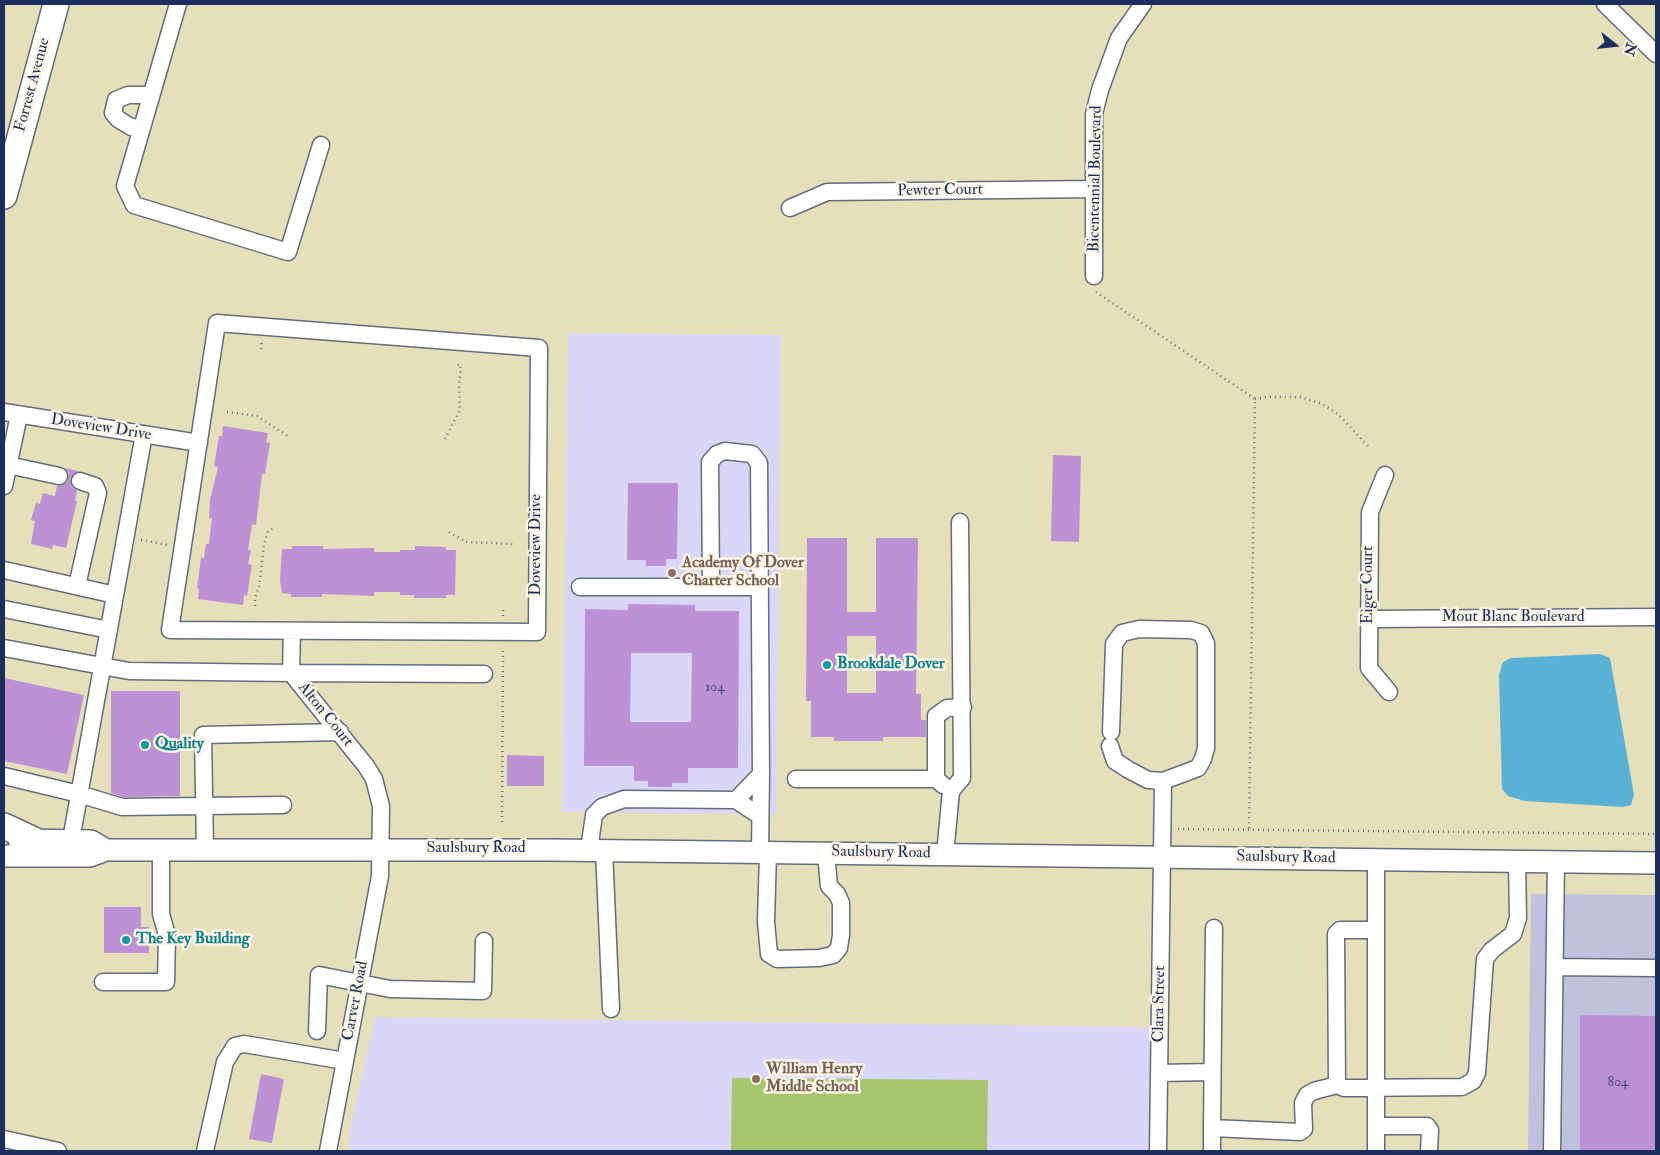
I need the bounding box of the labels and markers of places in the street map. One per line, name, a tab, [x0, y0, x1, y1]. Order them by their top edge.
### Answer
place label: Academy Of Dover Charter School	[682, 554, 804, 592]
marker: Academy Of Dover Charter School	[666, 567, 678, 579]
place label: Brookdale Dover	[837, 655, 945, 675]
marker: Brookdale Dover	[821, 659, 833, 671]
place label: Quality	[155, 735, 204, 755]
marker: Quality	[139, 739, 151, 751]
place label: The Key Building	[136, 930, 250, 950]
marker: The Key Building	[120, 934, 132, 946]
place label: William Henry Middle School	[766, 1060, 862, 1098]
marker: William Henry Middle School	[750, 1073, 762, 1085]

